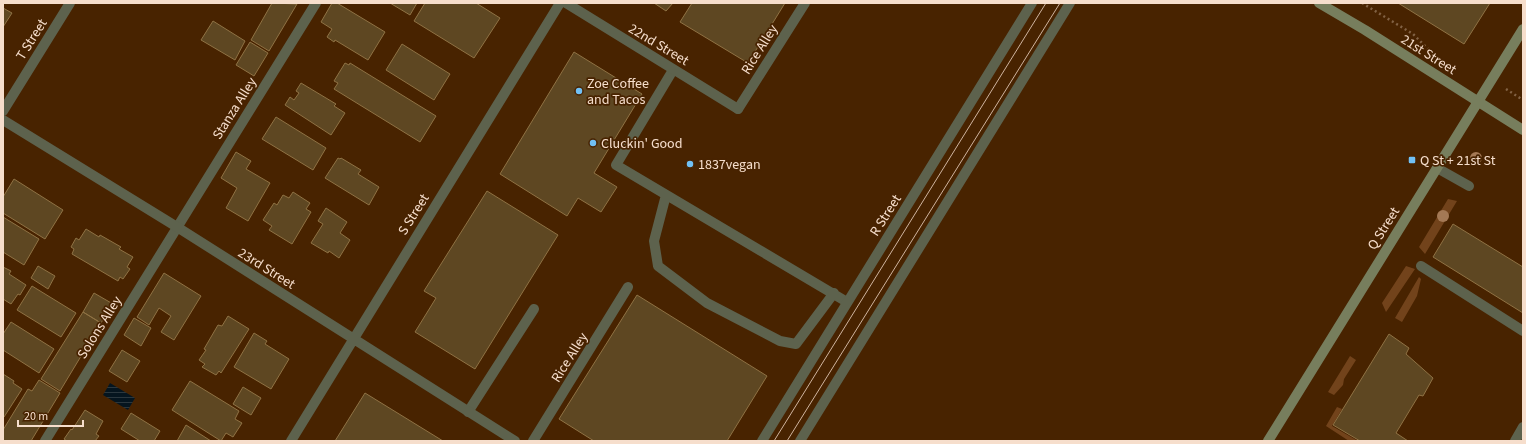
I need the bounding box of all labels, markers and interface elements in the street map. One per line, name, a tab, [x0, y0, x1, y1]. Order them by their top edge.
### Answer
street label: T Street	[11, 15, 52, 64]
street label: 22nd Street	[625, 19, 693, 71]
street label: Rice Alley	[737, 20, 783, 78]
street label: 21st Street	[1397, 30, 1460, 80]
street label: Stanza Alley	[208, 73, 262, 144]
place label: Zoe Coffee and Tacos	[587, 74, 649, 110]
marker: Zoe Coffee and Tacos	[574, 86, 584, 96]
place label: Cluckin' Good	[601, 134, 682, 154]
marker: Cluckin' Good	[588, 138, 598, 148]
place label: Q St + 21st St	[1420, 151, 1496, 171]
place label: 1837vegan	[698, 155, 761, 175]
marker: Q St + 21st St	[1407, 155, 1417, 165]
marker: 1837vegan	[685, 159, 695, 169]
street label: S Street	[393, 190, 434, 239]
street label: R Street	[865, 191, 907, 240]
street label: Q Street	[1363, 203, 1405, 254]
street label: 23rd Street	[234, 243, 299, 295]
street label: Solons Alley	[73, 292, 127, 363]
street label: Rice Alley	[547, 328, 593, 386]
scale bar	[18, 402, 83, 428]
text: 20 m	[24, 408, 48, 425]

